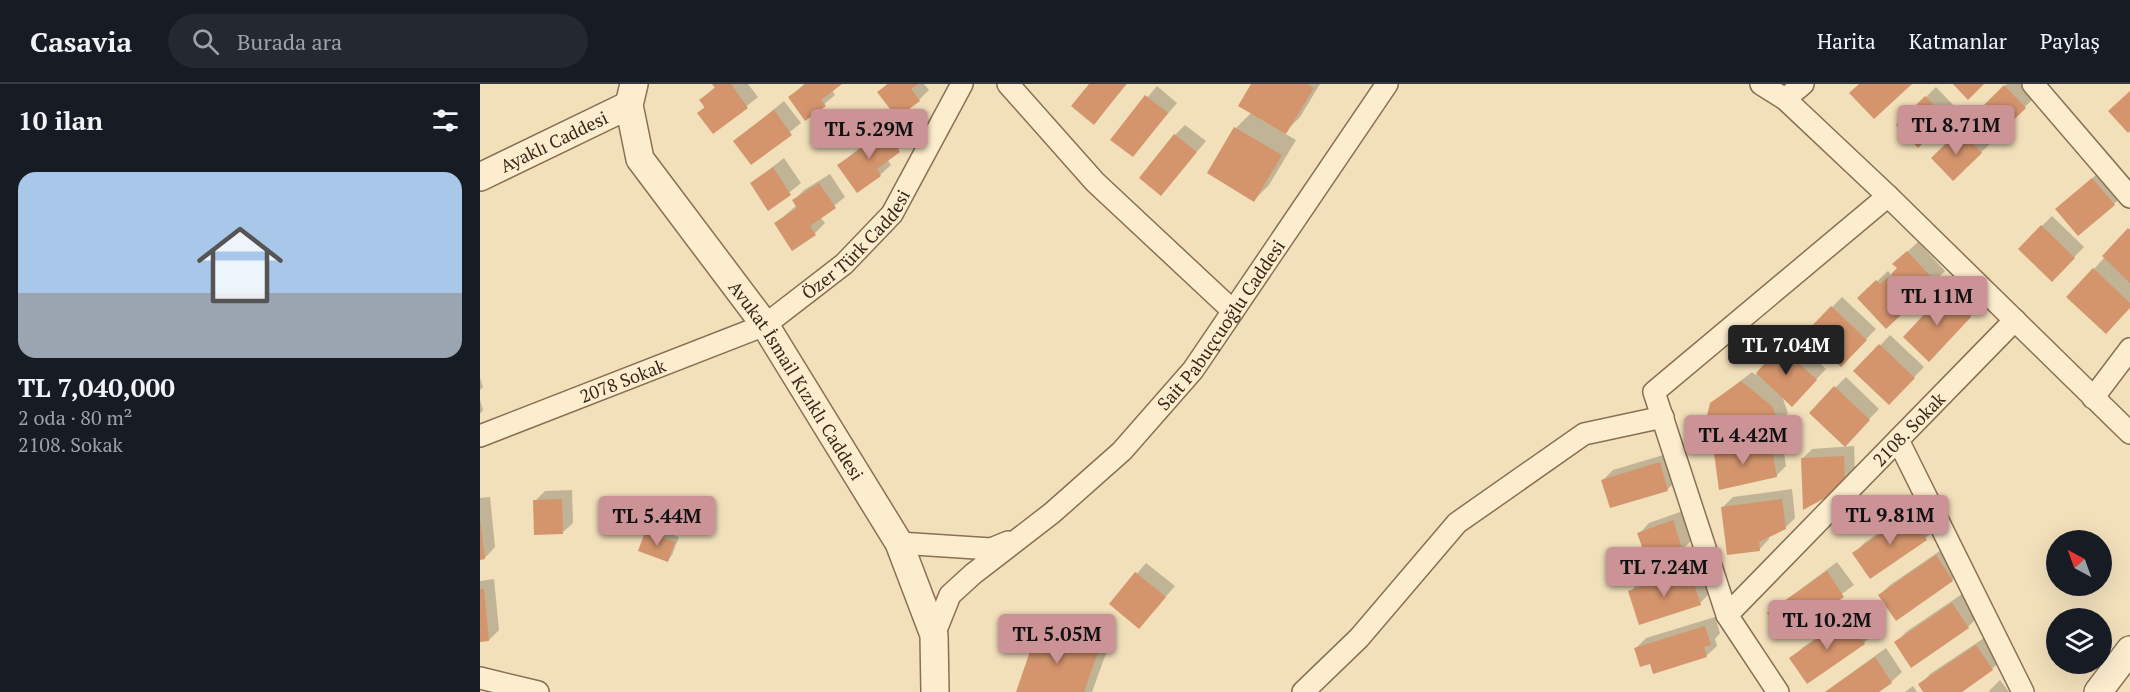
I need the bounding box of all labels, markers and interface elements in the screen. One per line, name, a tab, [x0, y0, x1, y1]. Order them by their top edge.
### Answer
search box	[168, 14, 588, 68]
text: Casavia	[30, 23, 132, 60]
icon: search	[189, 25, 222, 58]
text: Burada ara	[237, 27, 342, 56]
text: Harita	[1817, 27, 1876, 55]
text: Katmanlar	[1909, 27, 2007, 55]
text: Paylaş	[2040, 27, 2100, 55]
text: 10 ilan	[18, 103, 103, 137]
icon: filters	[429, 104, 462, 137]
street label: Ayaklı Caddesi	[496, 105, 612, 178]
pin: TL 8.71M	[1894, 105, 2018, 156]
pin: TL 5.29M	[807, 109, 931, 160]
text: TL 8.71M	[1912, 111, 2000, 138]
text: TL 5.29M	[825, 115, 913, 142]
street label: Özer Türk Caddesi	[796, 185, 915, 305]
icon: home	[186, 211, 294, 319]
street label: Sait Pabuçcuoğlu Caddesi	[1151, 235, 1290, 415]
street label: Avukat İsmail Kızıklı Caddesi	[724, 276, 869, 485]
pin: TL 11M	[1888, 276, 1986, 327]
text: TL 11M	[1901, 282, 1973, 309]
pin: TL 7.04M	[1724, 325, 1848, 376]
text: TL 7.04M	[1742, 331, 1830, 358]
street label: 2078 Sokak	[576, 353, 670, 408]
text: TL 7,040,000	[18, 370, 175, 404]
street label: 2108. Sokak	[1867, 386, 1951, 471]
text: 2 oda · 80 m²	[18, 404, 132, 431]
pin: TL 4.42M	[1681, 415, 1805, 466]
text: TL 4.42M	[1699, 421, 1787, 448]
text: 2108. Sokak	[18, 431, 123, 458]
pin: TL 9.81M	[1828, 495, 1952, 546]
pin: TL 5.44M	[595, 496, 719, 547]
text: TL 9.81M	[1846, 501, 1934, 528]
text: TL 5.44M	[613, 502, 701, 529]
north arrow	[2046, 530, 2112, 596]
map controls	[2046, 530, 2112, 674]
pin: TL 7.24M	[1602, 547, 1726, 598]
text: TL 7.24M	[1620, 553, 1708, 580]
pin: TL 10.2M	[1765, 600, 1889, 651]
text: TL 10.2M	[1783, 606, 1871, 633]
button: layers	[2046, 608, 2112, 674]
pin: TL 5.05M	[995, 614, 1119, 665]
text: TL 5.05M	[1013, 620, 1101, 647]

